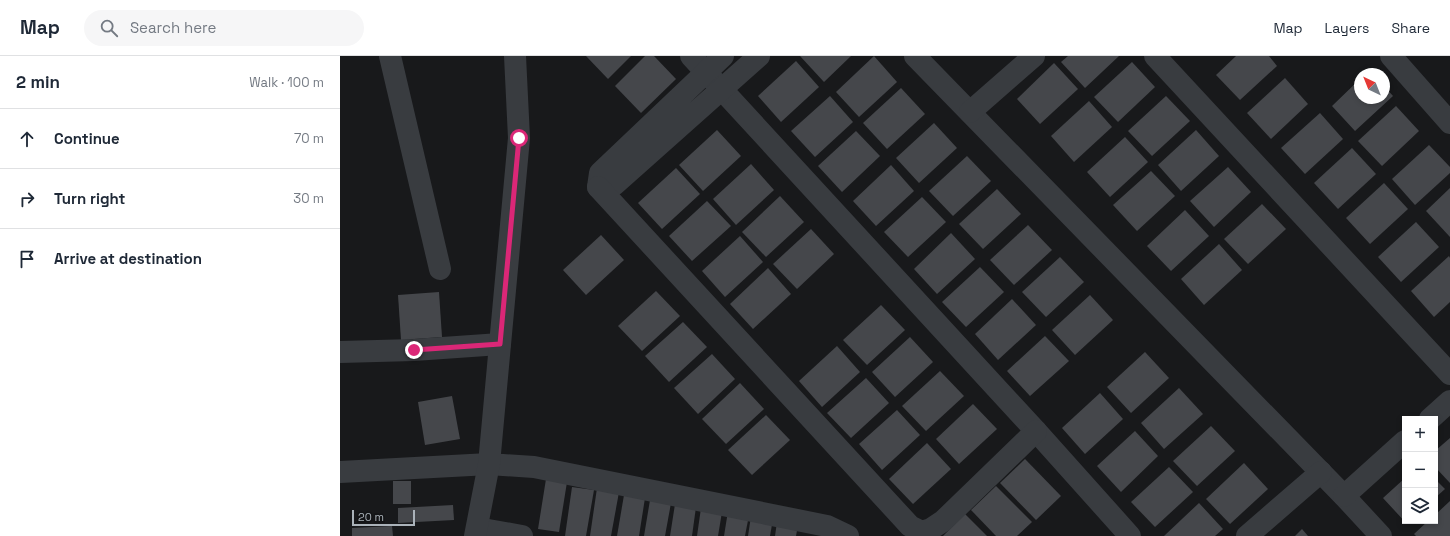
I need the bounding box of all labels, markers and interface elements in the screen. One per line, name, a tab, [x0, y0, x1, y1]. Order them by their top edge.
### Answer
search box	[84, 10, 364, 46]
text: Map	[20, 15, 60, 40]
icon: search	[98, 17, 120, 39]
text: Search here	[130, 18, 216, 37]
text: Map	[1273, 19, 1303, 37]
text: Layers	[1325, 19, 1369, 37]
text: Share	[1391, 19, 1430, 37]
north arrow	[1354, 68, 1390, 104]
text: 2 min	[16, 71, 60, 93]
text: Walk · 100 m	[249, 74, 324, 91]
icon: ahead	[16, 128, 38, 150]
text: Continue	[54, 129, 120, 148]
route start	[510, 129, 528, 147]
text: 70 m	[294, 130, 324, 147]
icon: right	[16, 188, 38, 210]
text: Turn right	[54, 189, 125, 208]
text: 30 m	[293, 190, 324, 207]
icon: arrive	[16, 248, 38, 270]
text: Arrive at destination	[54, 249, 202, 268]
route end	[405, 341, 423, 359]
map controls	[1402, 416, 1438, 524]
button: +	[1402, 416, 1438, 452]
button: −	[1402, 452, 1438, 488]
button: layers	[1402, 488, 1438, 524]
scale bar	[352, 508, 415, 527]
text: 20 m	[358, 510, 384, 524]

